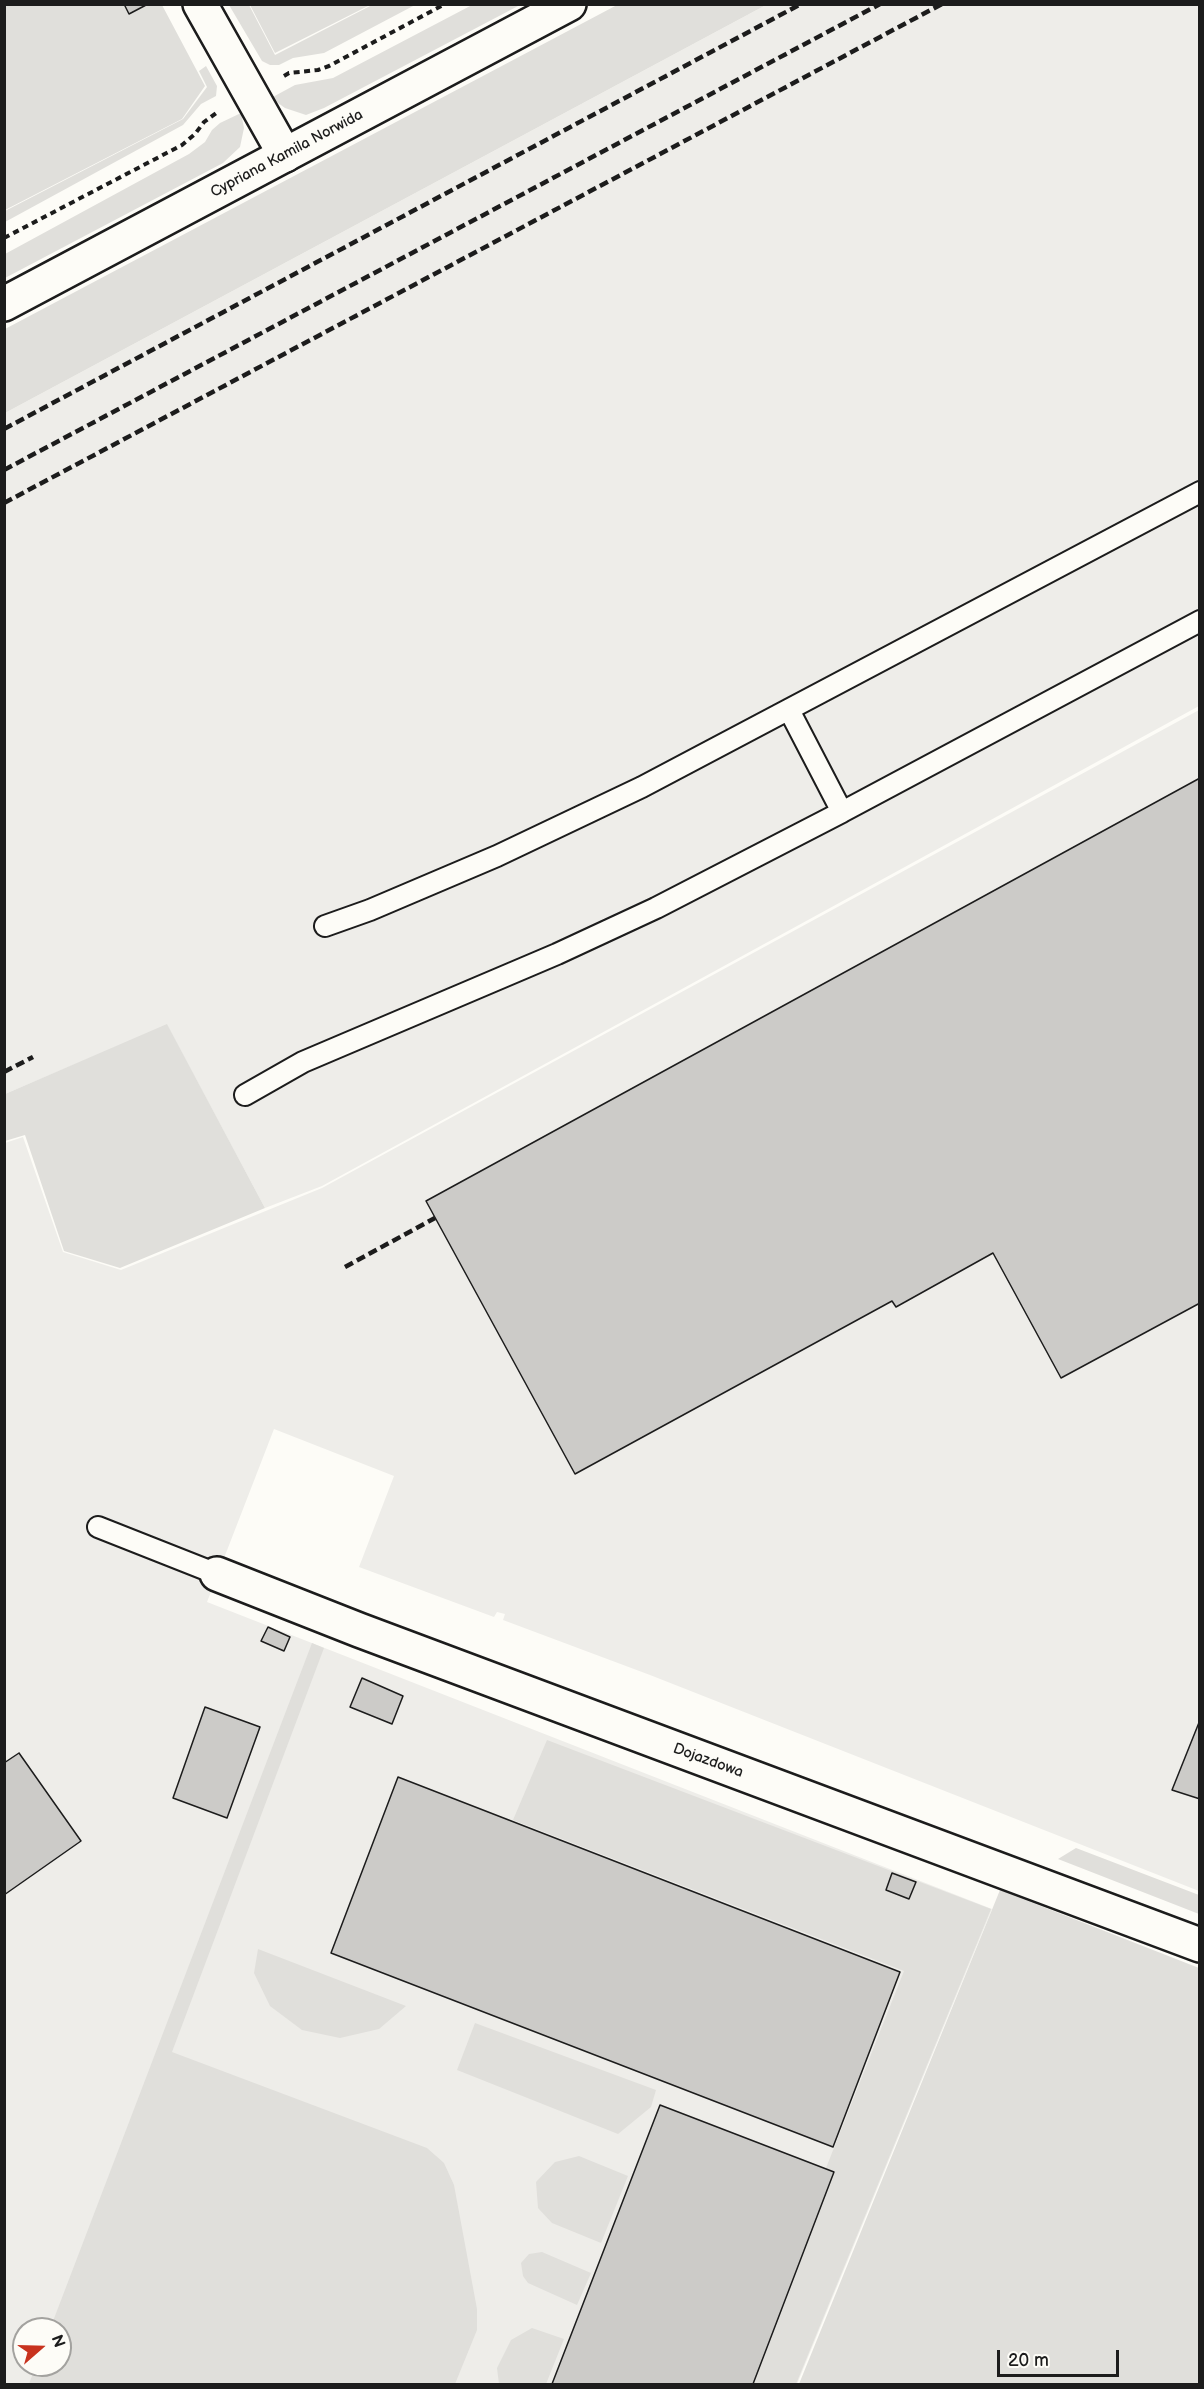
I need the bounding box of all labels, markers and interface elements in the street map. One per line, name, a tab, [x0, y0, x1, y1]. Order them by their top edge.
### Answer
street label: Cypriana Kamila Norwida	[208, 106, 366, 202]
street label: Dojazdowa	[670, 1740, 746, 1782]
north arrow	[12, 2317, 72, 2377]
text: N	[47, 2332, 68, 2350]
scale bar	[1000, 2338, 1122, 2376]
text: 20 m	[1008, 2350, 1049, 2371]

